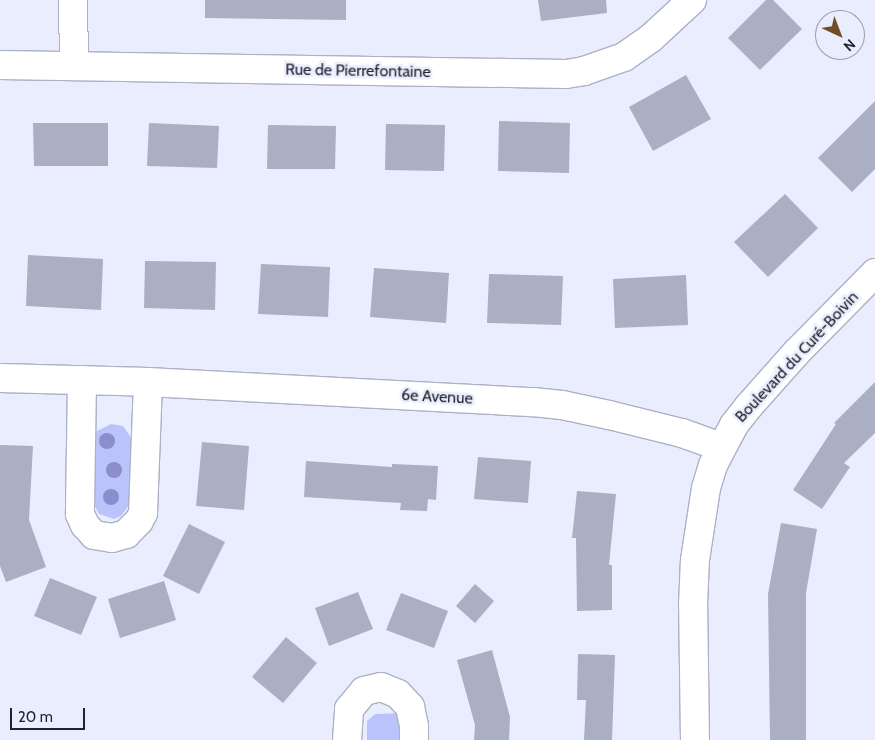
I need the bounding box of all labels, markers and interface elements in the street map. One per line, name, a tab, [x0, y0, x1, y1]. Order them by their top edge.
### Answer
north arrow	[815, 10, 865, 60]
text: N	[840, 35, 859, 55]
street label: Rue de Pierrefontaine	[285, 60, 431, 82]
street label: Boulevard du Curé-Boivin	[731, 288, 863, 426]
street label: 6e Avenue	[401, 386, 473, 408]
scale bar	[12, 698, 88, 730]
text: 20 m	[18, 708, 53, 726]

